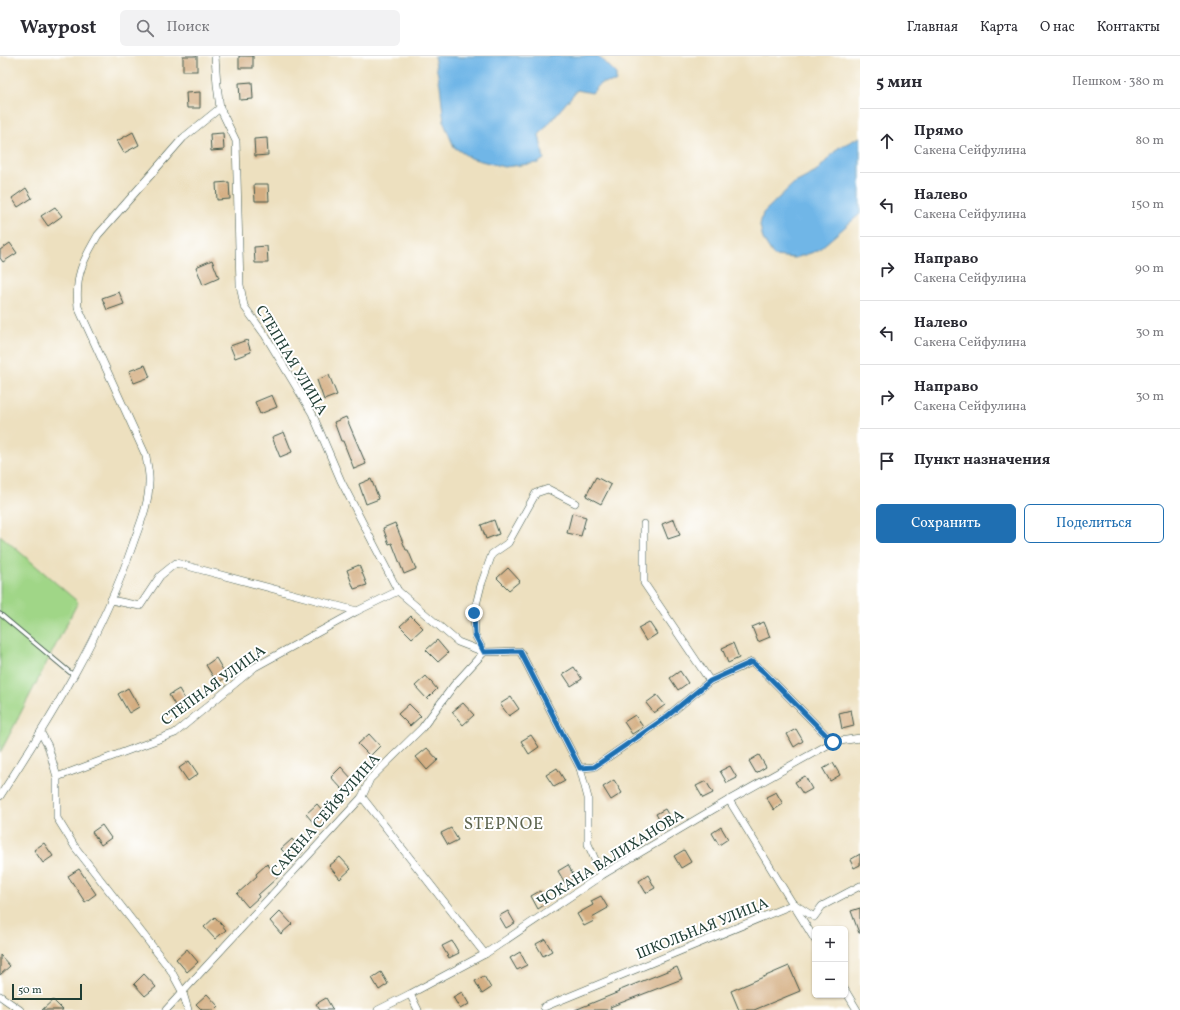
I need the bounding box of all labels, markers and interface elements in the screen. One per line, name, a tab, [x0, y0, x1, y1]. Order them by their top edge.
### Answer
search box	[120, 10, 400, 46]
text: Waypost	[20, 15, 96, 41]
icon: search	[134, 17, 156, 39]
text: Поиск	[166, 17, 209, 38]
text: Главная	[907, 18, 958, 37]
text: Карта	[980, 18, 1018, 37]
text: О нас	[1040, 18, 1075, 37]
text: Контакты	[1097, 18, 1160, 37]
text: 5 мин	[876, 71, 922, 94]
text: Пешком · 380 m	[1072, 73, 1164, 91]
text: Прямо	[914, 121, 963, 142]
icon: ahead	[876, 130, 898, 152]
text: 80 m	[1135, 132, 1164, 150]
text: Сакена Сейфулина	[914, 142, 1026, 160]
text: Налево	[914, 185, 968, 206]
icon: left	[876, 194, 898, 216]
text: 150 m	[1131, 196, 1164, 214]
text: Сакена Сейфулина	[914, 206, 1026, 224]
text: Направо	[914, 249, 978, 270]
icon: right	[876, 258, 898, 280]
text: 90 m	[1135, 260, 1164, 278]
text: Сакена Сейфулина	[914, 270, 1026, 288]
street label: СТЕПНАЯ УЛИЦА	[250, 302, 332, 420]
text: Налево	[914, 313, 968, 334]
icon: left	[876, 322, 898, 344]
text: 30 m	[1136, 324, 1164, 342]
text: Сакена Сейфулина	[914, 334, 1026, 352]
text: Направо	[914, 377, 978, 398]
icon: right	[876, 386, 898, 408]
text: 30 m	[1136, 388, 1164, 406]
text: Сакена Сейфулина	[914, 398, 1026, 416]
icon: arrive	[876, 450, 898, 472]
text: Пункт назначения	[914, 450, 1050, 471]
button: Сохранить	[876, 504, 1016, 543]
button: Поделиться	[1024, 504, 1164, 543]
route end	[465, 604, 483, 622]
street label: СТЕПНАЯ УЛИЦА	[157, 641, 271, 731]
route start	[824, 733, 842, 751]
street label: САКЕНА СЕЙФУЛИНА	[267, 749, 386, 882]
street label: ЧОКАНА ВАЛИХАНОВА	[533, 805, 689, 913]
district label: STEPNOE	[464, 813, 544, 836]
street label: ШКОЛЬНАЯ УЛИЦА	[633, 893, 772, 966]
map controls	[812, 926, 848, 998]
button: +	[812, 926, 848, 962]
button: −	[812, 962, 848, 998]
scale bar	[12, 982, 82, 1001]
text: 50 m	[18, 983, 42, 998]

